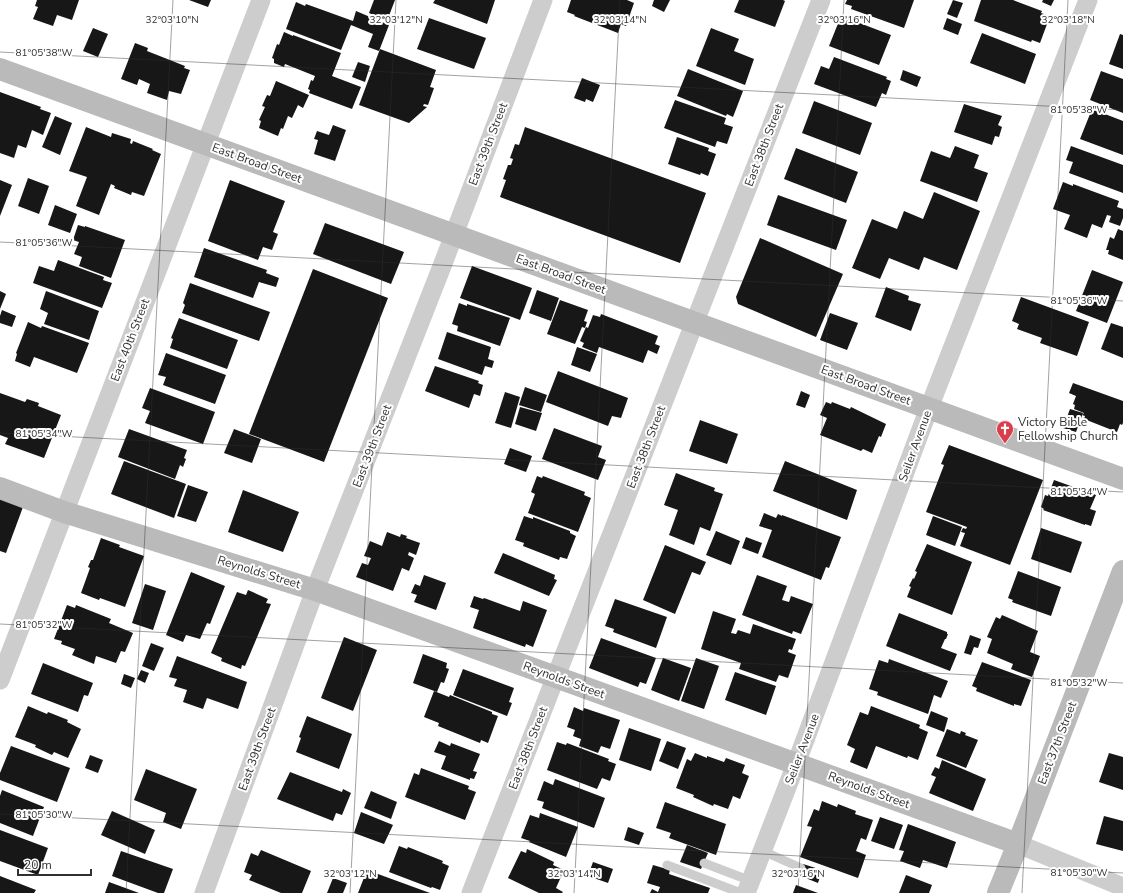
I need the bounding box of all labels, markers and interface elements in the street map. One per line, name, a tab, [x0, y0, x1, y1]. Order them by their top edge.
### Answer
text: 32°03'10"N	[145, 13, 199, 27]
text: 32°03'12"N	[369, 13, 423, 27]
text: 32°03'14"N	[593, 13, 647, 27]
text: 32°03'16"N	[817, 13, 871, 27]
text: 32°03'18"N	[1041, 13, 1095, 27]
text: 81°05'38"W	[16, 46, 72, 60]
street label: East 39th Street	[465, 100, 511, 188]
street label: East 38th Street	[741, 101, 787, 189]
text: 81°05'38"W	[1051, 103, 1107, 117]
street label: East Broad Street	[210, 139, 305, 187]
text: 81°05'36"W	[16, 236, 72, 250]
street label: East Broad Street	[514, 250, 609, 298]
text: 81°05'36"W	[1051, 294, 1107, 308]
street label: East 40th Street	[107, 296, 153, 384]
street label: East Broad Street	[819, 361, 914, 409]
street label: East 39th Street	[349, 402, 395, 490]
street label: East 38th Street	[623, 403, 669, 491]
street label: Seiler Avenue	[895, 408, 935, 484]
place label: Victory Bible Fellowship Church	[1017, 414, 1118, 444]
church icon: Victory Bible Fellowship Church	[995, 419, 1015, 444]
text: 81°05'34"W	[16, 427, 72, 441]
text: 81°05'34"W	[1051, 485, 1107, 499]
street label: Reynolds Street	[216, 552, 303, 592]
text: 81°05'32"W	[16, 618, 72, 632]
street label: Reynolds Street	[521, 658, 608, 702]
text: 81°05'32"W	[1051, 676, 1107, 690]
street label: East 37th Street	[1034, 699, 1080, 787]
street label: East 39th Street	[235, 704, 280, 793]
street label: East 38th Street	[505, 704, 551, 792]
street label: Seiler Avenue	[781, 711, 823, 787]
street label: Reynolds Street	[826, 768, 913, 812]
text: 81°05'30"W	[16, 808, 72, 822]
scale bar	[18, 851, 91, 877]
text: 20 m	[24, 857, 52, 873]
text: 81°05'30"W	[1051, 866, 1107, 880]
text: 32°03'12"N	[323, 867, 377, 881]
text: 32°03'14"N	[547, 867, 601, 881]
text: 32°03'16"N	[771, 867, 825, 881]

